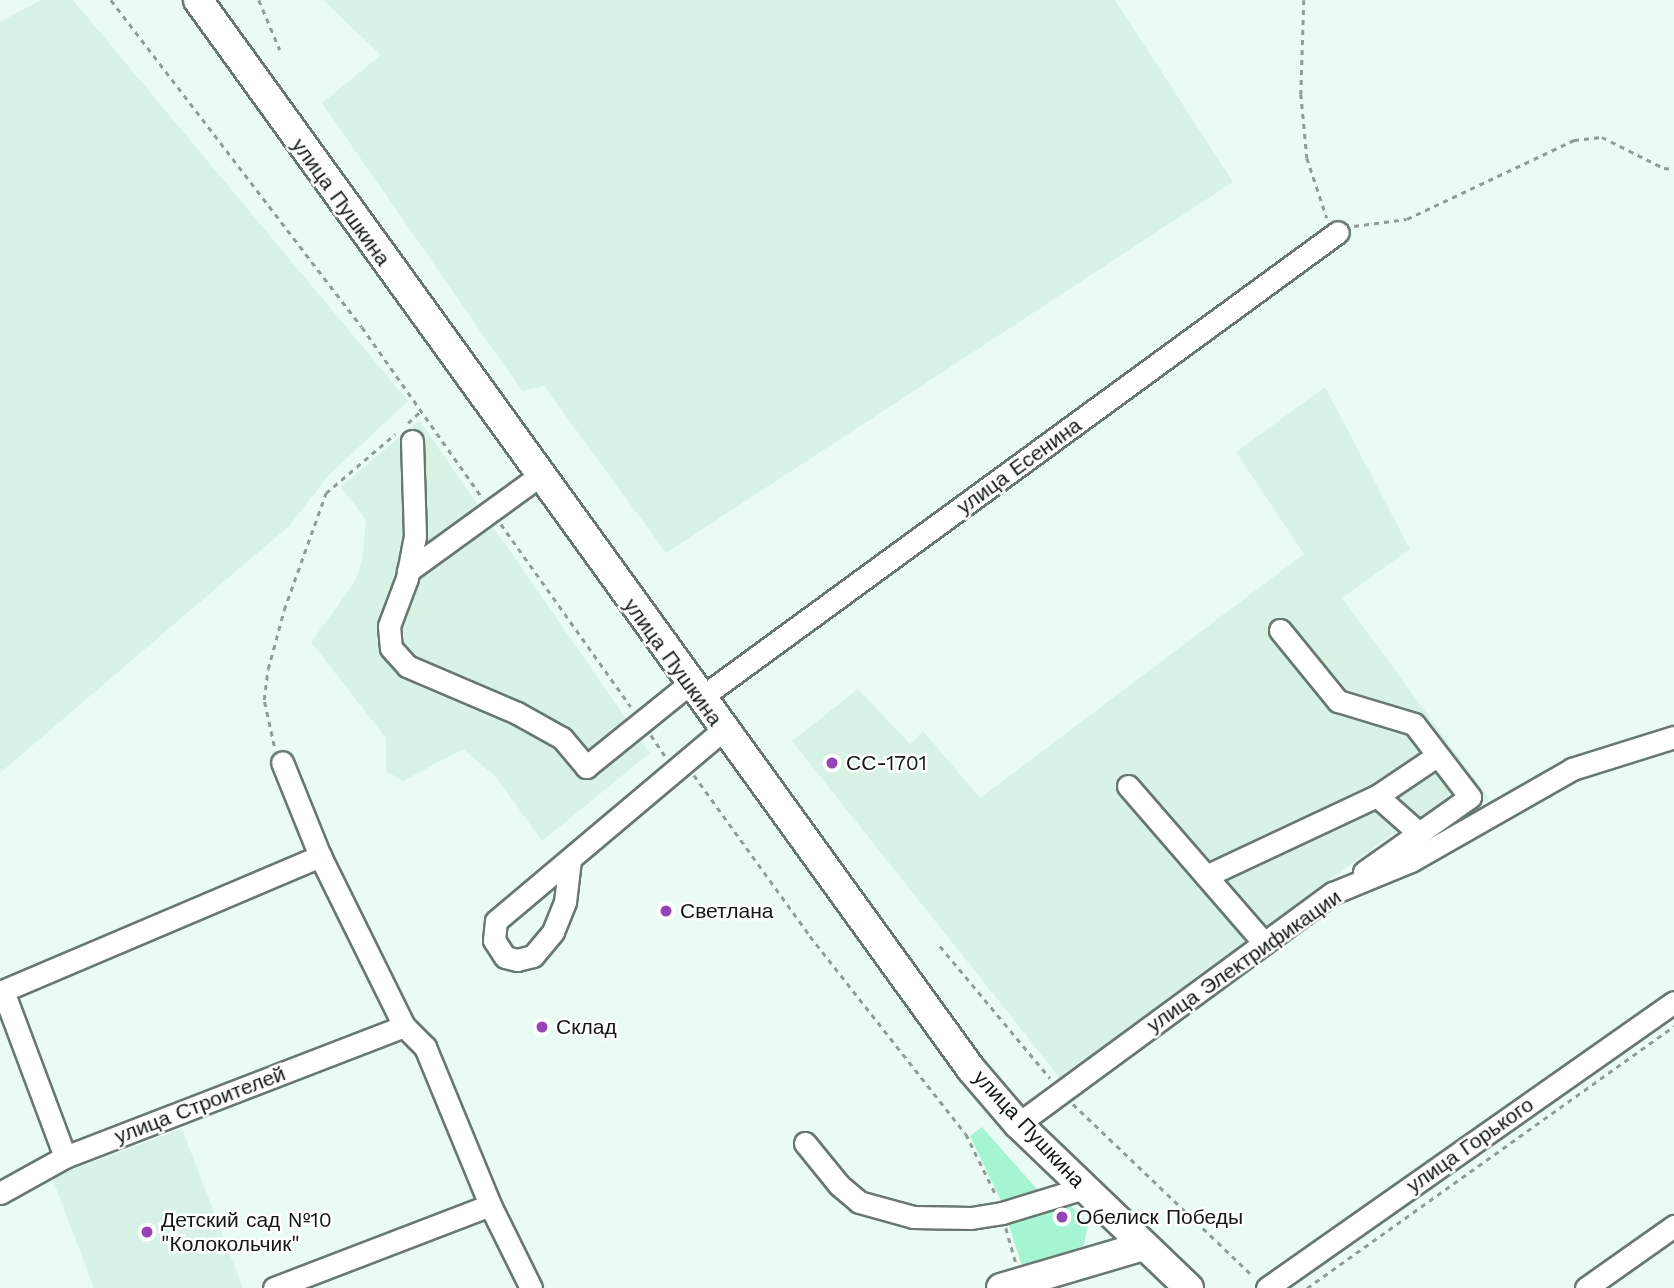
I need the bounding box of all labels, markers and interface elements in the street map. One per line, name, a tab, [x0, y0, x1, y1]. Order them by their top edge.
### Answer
street label: улица Пушкина	[286, 133, 396, 271]
street label: улица Есенина	[952, 412, 1086, 520]
street label: улица Пушкина	[618, 593, 728, 731]
place label: СС-1701	[846, 750, 927, 776]
marker: СС-1701	[824, 755, 840, 771]
street label: улица Электрификации	[1142, 884, 1346, 1038]
place label: Светлана	[680, 898, 773, 924]
marker: Светлана	[658, 903, 674, 919]
place label: Склад	[556, 1014, 617, 1040]
marker: Склад	[534, 1019, 550, 1035]
street label: улица Строителей	[111, 1061, 289, 1149]
street label: улица Пушкина	[968, 1065, 1090, 1193]
street label: улица Горького	[1402, 1092, 1538, 1198]
place label: Обелиск Победы	[1076, 1204, 1243, 1230]
place label: Детский сад №10 "Колокольчик"	[161, 1207, 332, 1257]
marker: Обелиск Победы	[1054, 1209, 1070, 1225]
marker: Детский сад №10 "Колокольчик"	[139, 1224, 155, 1240]

